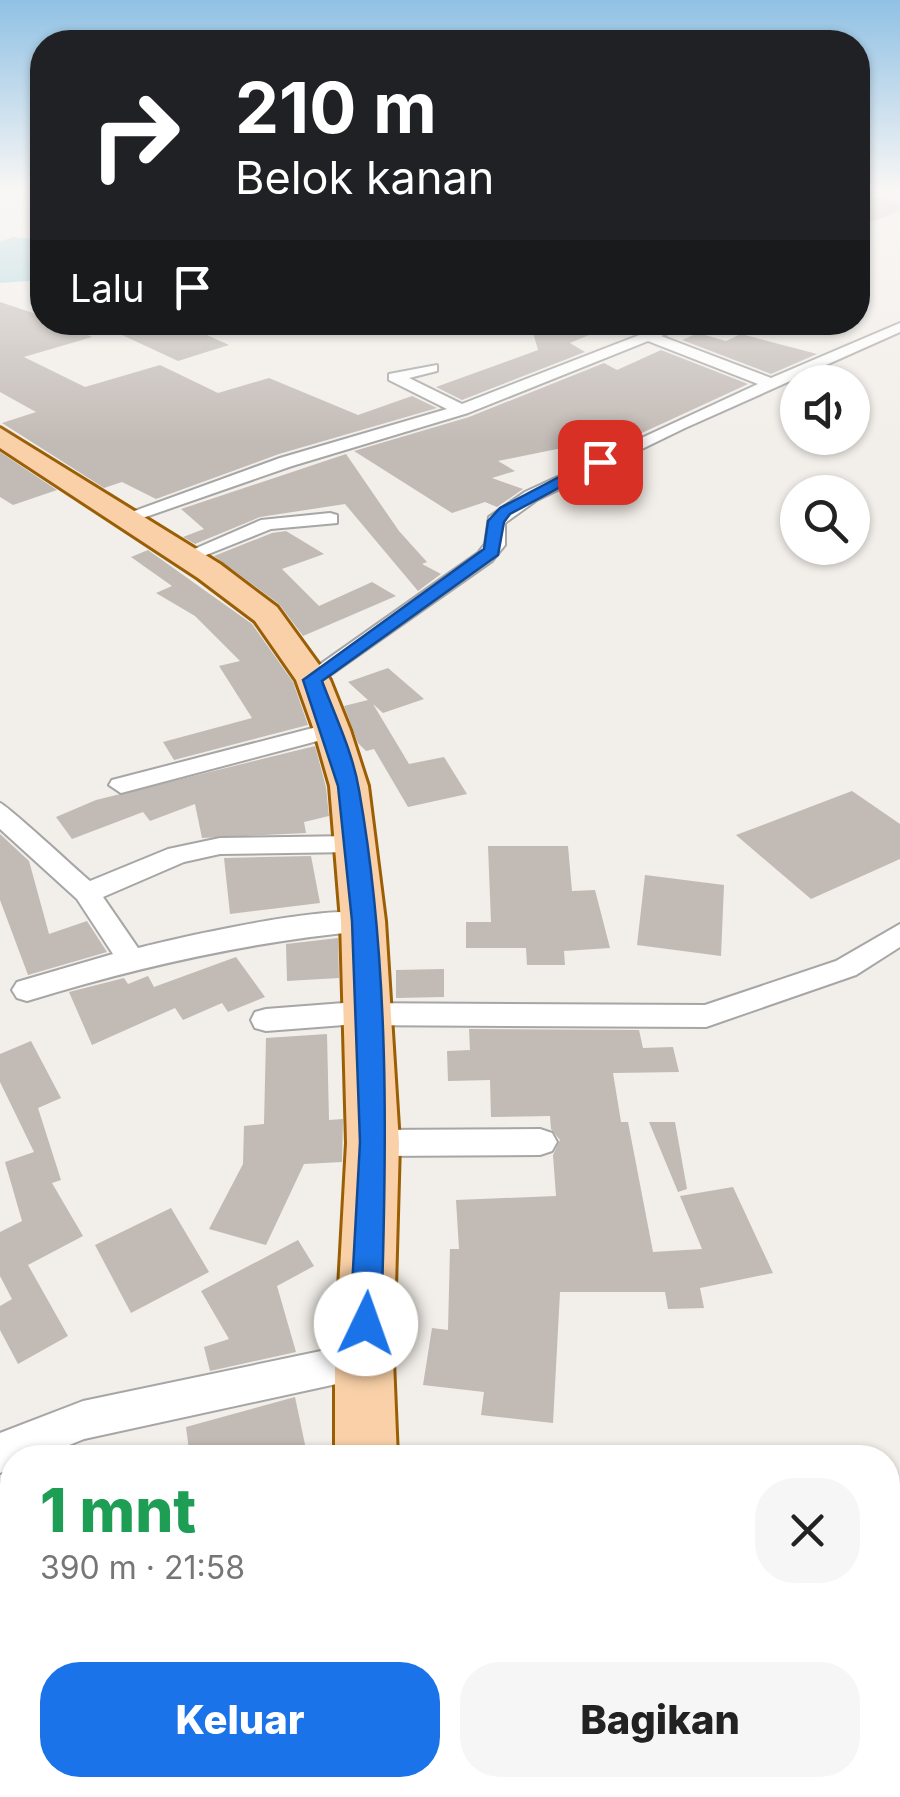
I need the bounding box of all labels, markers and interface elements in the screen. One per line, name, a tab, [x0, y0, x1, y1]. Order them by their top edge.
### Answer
text: 210 m	[235, 65, 437, 150]
icon: right	[70, 70, 200, 200]
text: Belok kanan	[235, 150, 494, 205]
icon: arrive	[165, 260, 220, 315]
text: Lalu	[70, 265, 145, 311]
map controls	[780, 365, 870, 565]
button: sound	[780, 365, 870, 455]
pin	[558, 420, 643, 505]
icon: arrive	[573, 435, 628, 490]
button: search	[780, 475, 870, 565]
position arrow	[314, 1272, 418, 1376]
text: 1 mnt	[40, 1474, 196, 1546]
button: close	[755, 1478, 860, 1583]
text: 390 m · 21:58	[40, 1548, 245, 1587]
button: Keluar	[40, 1662, 440, 1777]
button: Bagikan	[460, 1662, 860, 1777]

